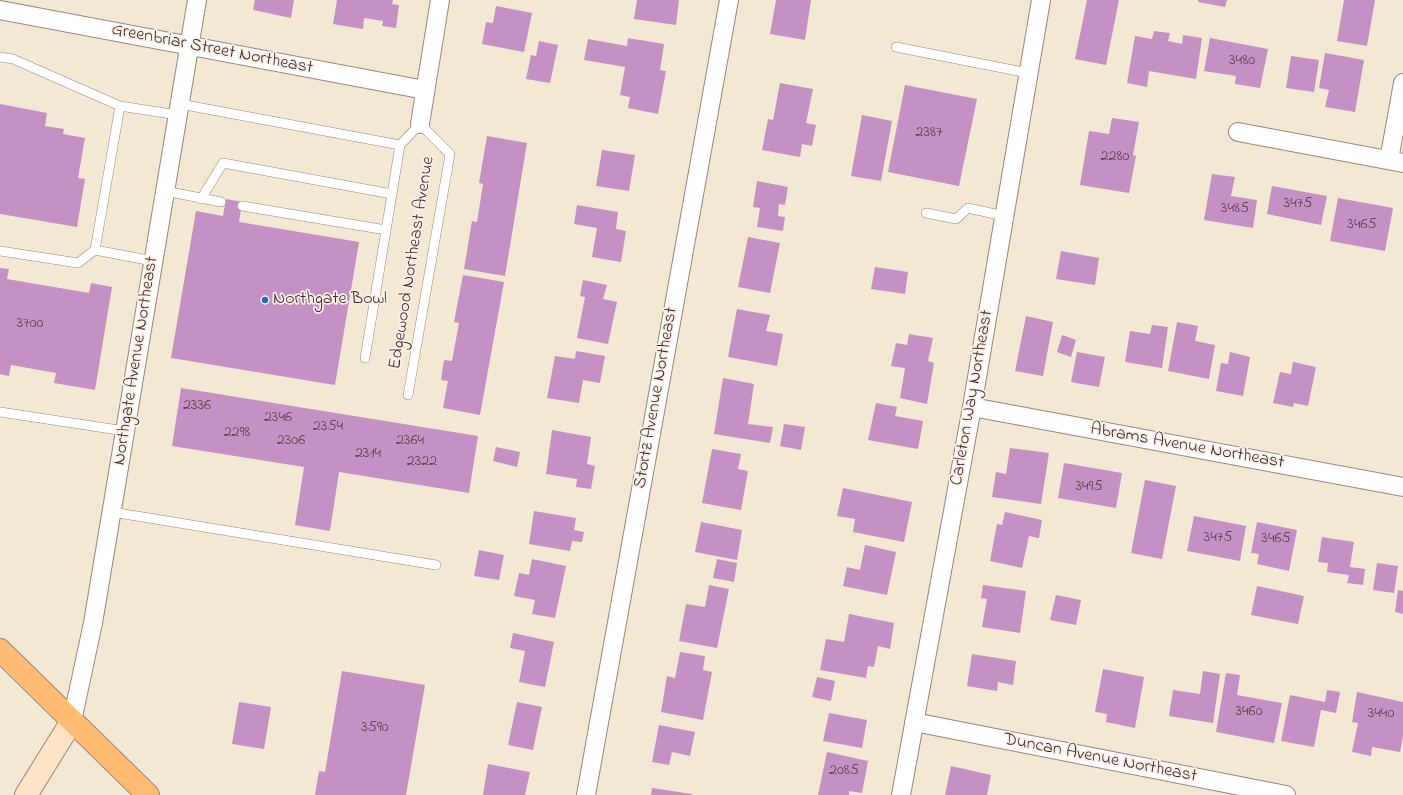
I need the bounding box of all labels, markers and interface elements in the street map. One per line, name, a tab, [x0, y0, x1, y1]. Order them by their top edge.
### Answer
street label: Greenbriar Street Northeast	[110, 20, 314, 80]
house number: 3480	[1229, 51, 1255, 71]
house number: 2387	[915, 123, 943, 143]
house number: 2280	[1101, 147, 1129, 167]
street label: Edgewood Northeast Avenue	[386, 155, 440, 371]
house number: 3475	[1284, 194, 1312, 214]
house number: 3485	[1221, 199, 1249, 219]
house number: 3465	[1347, 215, 1377, 235]
street label: Northgate Avenue Northeast	[110, 255, 164, 467]
place label: Northgate Bowl	[273, 289, 387, 311]
marker: Northgate Bowl	[260, 295, 270, 305]
street label: Stortz Avenue Northeast	[630, 306, 684, 490]
street label: Carleton Way Northeast	[947, 309, 999, 487]
house number: 3700	[16, 314, 44, 334]
house number: 2336	[183, 396, 211, 416]
house number: 2346	[264, 408, 292, 428]
house number: 2354	[313, 417, 343, 437]
street label: Abrams Avenue Northeast	[1088, 419, 1286, 475]
house number: 2298	[224, 423, 250, 443]
house number: 2306	[277, 431, 305, 451]
house number: 2364	[396, 431, 424, 451]
house number: 2314	[355, 444, 381, 464]
house number: 2322	[407, 452, 437, 472]
house number: 3495	[1075, 477, 1103, 497]
house number: 3475	[1204, 528, 1232, 548]
house number: 3465	[1261, 529, 1291, 549]
house number: 3460	[1235, 702, 1263, 722]
house number: 3440	[1368, 704, 1394, 724]
house number: 3590	[361, 718, 389, 738]
street label: Duncan Avenue Northeast	[1002, 730, 1198, 788]
house number: 2085	[829, 761, 859, 781]

